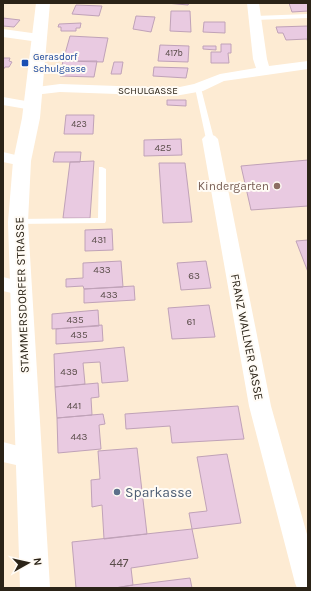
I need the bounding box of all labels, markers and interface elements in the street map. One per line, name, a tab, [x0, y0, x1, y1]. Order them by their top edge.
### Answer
house number: 417b	[165, 48, 183, 58]
place label: Gerasdorf Schulgasse	[33, 51, 86, 75]
marker: Gerasdorf Schulgasse	[20, 58, 30, 68]
street label: SCHULGASSE	[118, 85, 178, 97]
house number: 423	[71, 119, 87, 129]
house number: 425	[154, 142, 172, 154]
place label: Kindergarten	[198, 179, 269, 193]
marker: Kindergarten	[272, 181, 282, 191]
street label: STAMMERSDORFER STRASSE	[12, 217, 32, 373]
house number: 431	[92, 234, 106, 246]
house number: 433	[93, 264, 111, 276]
house number: 63	[188, 270, 200, 282]
street label: FRANZ WALLNER GASSE	[228, 273, 266, 401]
house number: 433	[100, 289, 118, 301]
house number: 435	[66, 314, 84, 326]
house number: 61	[186, 316, 196, 328]
house number: 435	[70, 329, 88, 341]
house number: 439	[60, 366, 78, 378]
house number: 441	[67, 400, 81, 412]
house number: 443	[70, 431, 88, 443]
place label: Sparkasse	[125, 484, 192, 501]
marker: Sparkasse	[112, 487, 122, 497]
north arrow	[8, 543, 48, 583]
house number: 447	[109, 556, 129, 570]
text: N	[30, 557, 44, 566]

